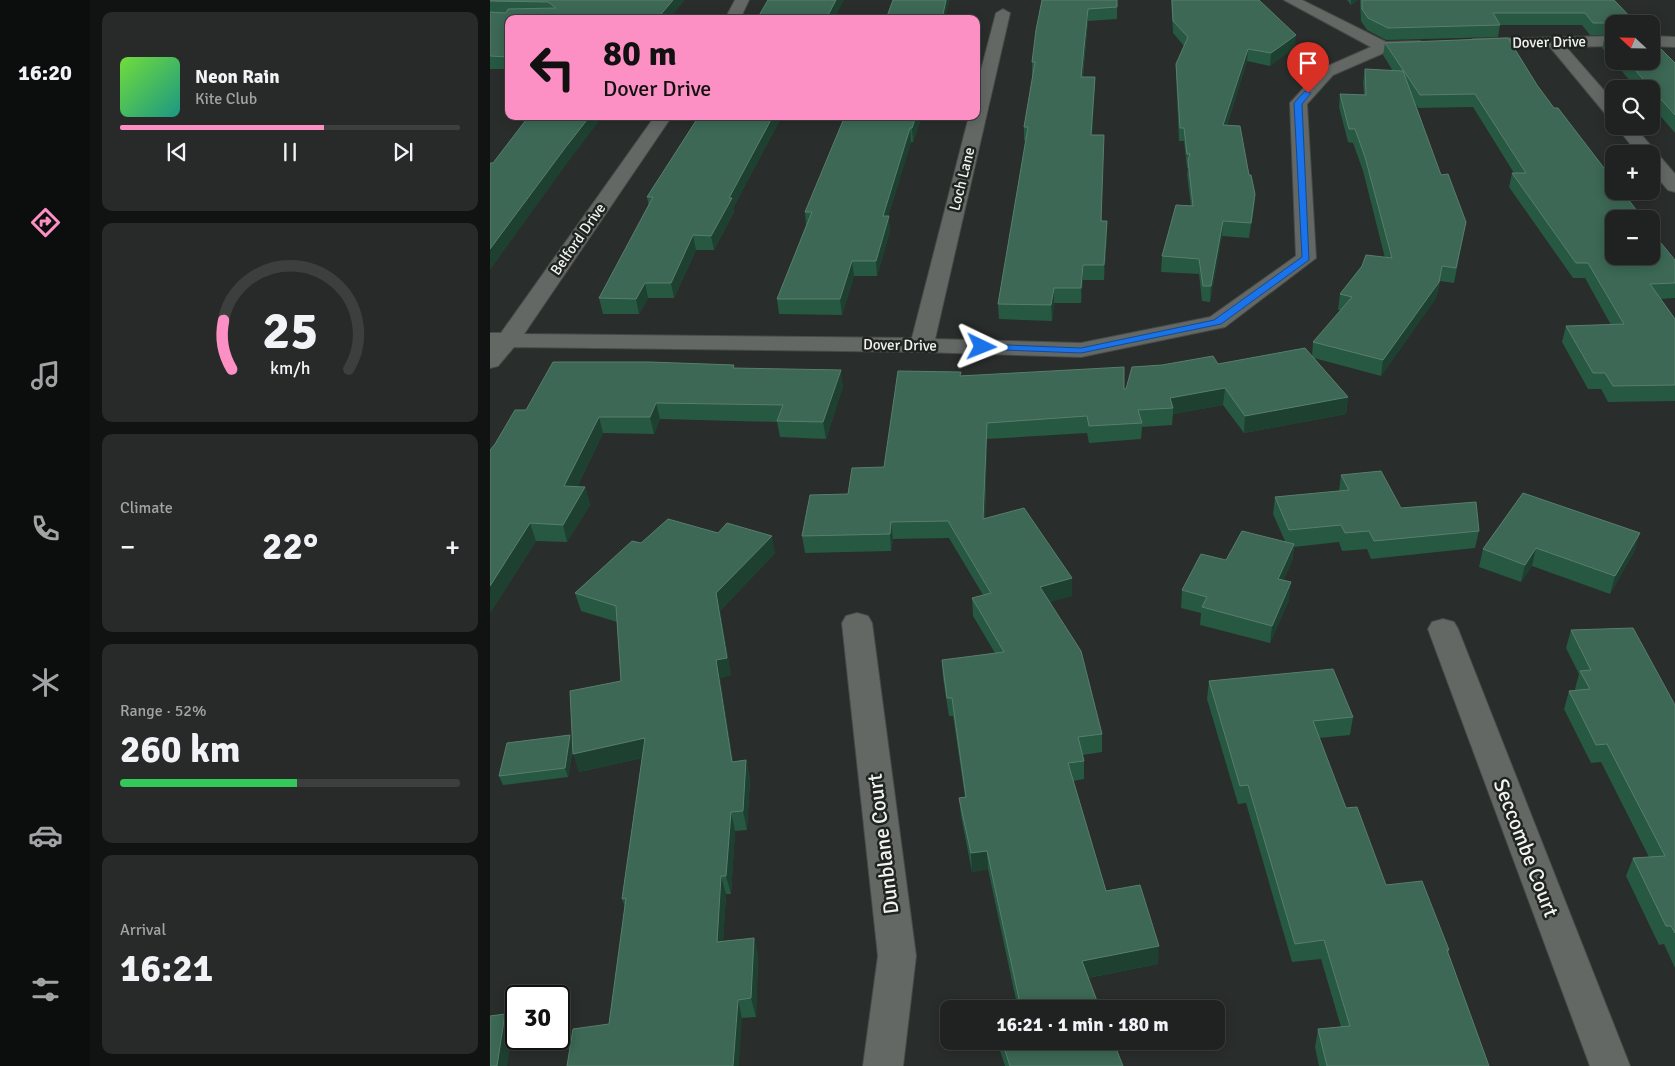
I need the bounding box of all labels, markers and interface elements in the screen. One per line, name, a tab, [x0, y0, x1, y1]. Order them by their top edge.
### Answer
north arrow	[1605, 15, 1660, 70]
map controls	[1605, 15, 1660, 265]
text: 80 m	[603, 32, 677, 75]
street label: Dover Drive	[1512, 32, 1586, 52]
icon: left	[520, 35, 585, 100]
pin	[1287, 42, 1329, 93]
icon: arrive	[1294, 49, 1322, 77]
text: 16:20	[18, 59, 72, 86]
text: Neon Rain	[195, 65, 280, 89]
text: Dover Drive	[603, 75, 711, 102]
button: search	[1605, 80, 1660, 135]
text: Kite Club	[195, 89, 257, 109]
icon: previous	[163, 138, 191, 166]
icon: pause	[276, 138, 304, 166]
icon: next	[389, 138, 417, 166]
street label: Loch Lane	[945, 145, 979, 213]
button: +	[1605, 145, 1660, 200]
street label: Belford Drive	[547, 200, 609, 278]
icon: directions	[28, 205, 63, 240]
button: −	[1605, 210, 1660, 265]
text: 25	[262, 299, 318, 363]
position arrow	[955, 320, 1007, 372]
street label: Dover Drive	[863, 335, 937, 355]
text: km/h	[270, 357, 310, 379]
icon: music	[28, 358, 63, 393]
text: Climate	[120, 498, 173, 518]
icon: phone	[28, 511, 63, 546]
text: 22°	[262, 523, 318, 570]
text: −	[120, 530, 135, 564]
text: +	[445, 530, 460, 564]
icon: climate	[28, 665, 63, 700]
text: Range · 52%	[120, 701, 206, 721]
text: 260 km	[120, 726, 241, 773]
street label: Dunblane Court	[861, 772, 905, 916]
street label: Seccombe Court	[1488, 775, 1564, 921]
icon: car	[28, 818, 63, 853]
text: Arrival	[120, 920, 166, 940]
text: 16:21	[120, 945, 213, 992]
icon: filters	[28, 972, 63, 1007]
speed limit sign: 30	[505, 985, 570, 1050]
text: 16:21 · 1 min · 180 m	[996, 1013, 1169, 1037]

